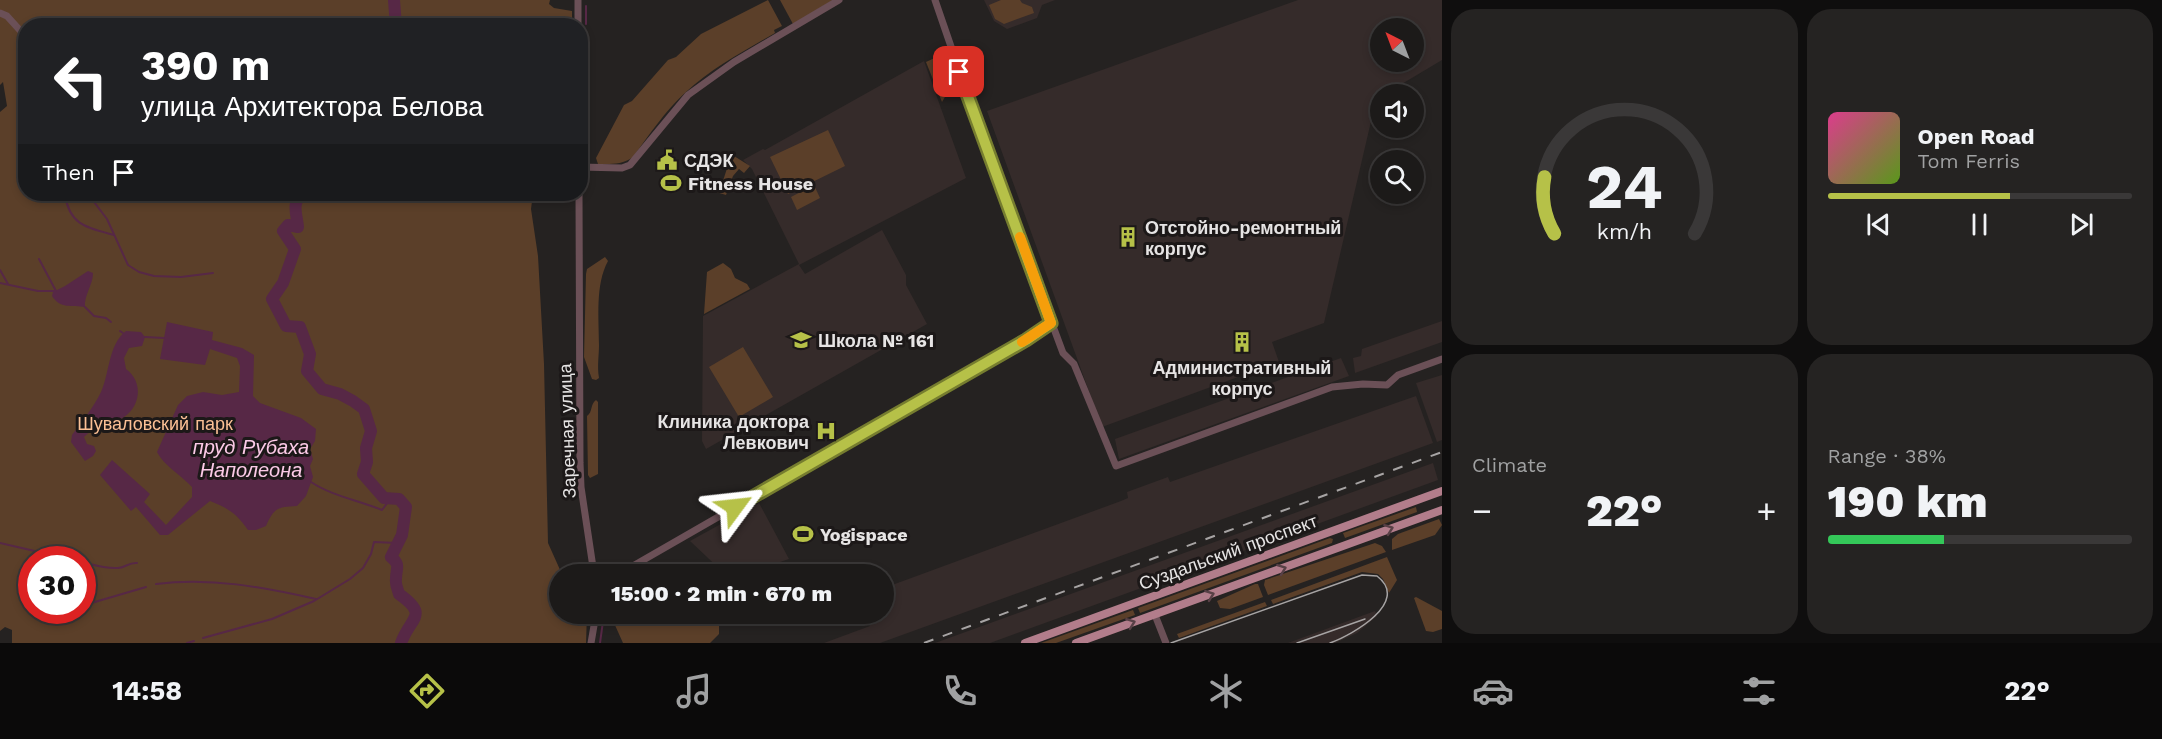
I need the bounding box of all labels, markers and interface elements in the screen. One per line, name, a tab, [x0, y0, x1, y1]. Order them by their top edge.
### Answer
north arrow	[1370, 18, 1424, 72]
map controls	[1370, 18, 1424, 204]
text: 390 m	[141, 41, 270, 90]
icon: left	[42, 42, 120, 120]
pin	[933, 46, 984, 97]
icon: arrive	[942, 55, 975, 88]
button: sound	[1370, 84, 1424, 138]
text: улица Архитектора Белова	[141, 91, 483, 123]
text: Open Road	[1918, 124, 2035, 149]
public building icon: СДЭК	[655, 148, 679, 172]
text: Tom Ferris	[1918, 149, 2020, 173]
place label: СДЭК	[684, 150, 734, 171]
button: search	[1370, 150, 1424, 204]
text: 24	[1586, 150, 1663, 223]
icon: arrive	[107, 156, 140, 189]
text: Then	[42, 160, 95, 185]
sports icon: Fitness House	[659, 171, 683, 195]
place label: Fitness House	[688, 173, 813, 194]
icon: previous	[1862, 208, 1895, 241]
icon: pause	[1963, 208, 1996, 241]
icon: next	[2065, 208, 2098, 241]
place label: Отстойно-ремонтный корпус	[1145, 217, 1341, 259]
text: km/h	[1597, 219, 1652, 244]
building icon: Отстойно-ремонтный корпус	[1116, 225, 1140, 249]
school or university icon: Школа № 161	[789, 328, 813, 352]
place label: Школа № 161	[818, 330, 934, 351]
building icon: Административный корпус	[1230, 330, 1254, 354]
place label: Административный корпус	[1153, 357, 1331, 399]
street label: Заречная улица	[554, 362, 580, 499]
place label: Клиника доктора Левкович	[657, 411, 810, 453]
park label: Шуваловский парк	[77, 413, 233, 434]
hospital icon: Клиника доктора Левкович	[814, 419, 838, 443]
water label: пруд Рубаха Наполеона	[193, 435, 309, 482]
text: Range · 38%	[1828, 444, 1946, 468]
text: Climate	[1472, 453, 1547, 477]
position arrow	[703, 475, 767, 539]
text: 190 km	[1828, 475, 1988, 528]
text: 22°	[1586, 484, 1663, 537]
text: −	[1472, 491, 1492, 530]
text: +	[1757, 491, 1776, 530]
street label: Суздальский проспект	[1136, 510, 1320, 594]
sports icon: Yogispace	[791, 522, 815, 546]
place label: Yogispace	[820, 524, 908, 545]
one-way arrow	[1383, 524, 1394, 537]
speed limit sign: 30	[18, 546, 96, 624]
one-way arrow	[1276, 563, 1287, 576]
text: 15:00 · 2 min · 670 m	[611, 581, 832, 606]
one-way arrow	[1204, 589, 1215, 602]
one-way arrow	[1125, 618, 1135, 631]
icon: directions	[406, 670, 448, 712]
icon: music	[673, 670, 715, 712]
icon: phone	[939, 670, 981, 712]
icon: climate	[1205, 670, 1247, 712]
icon: car	[1472, 670, 1514, 712]
icon: filters	[1738, 670, 1780, 712]
text: 14:58	[112, 675, 182, 707]
text: 22°	[2004, 675, 2050, 707]

